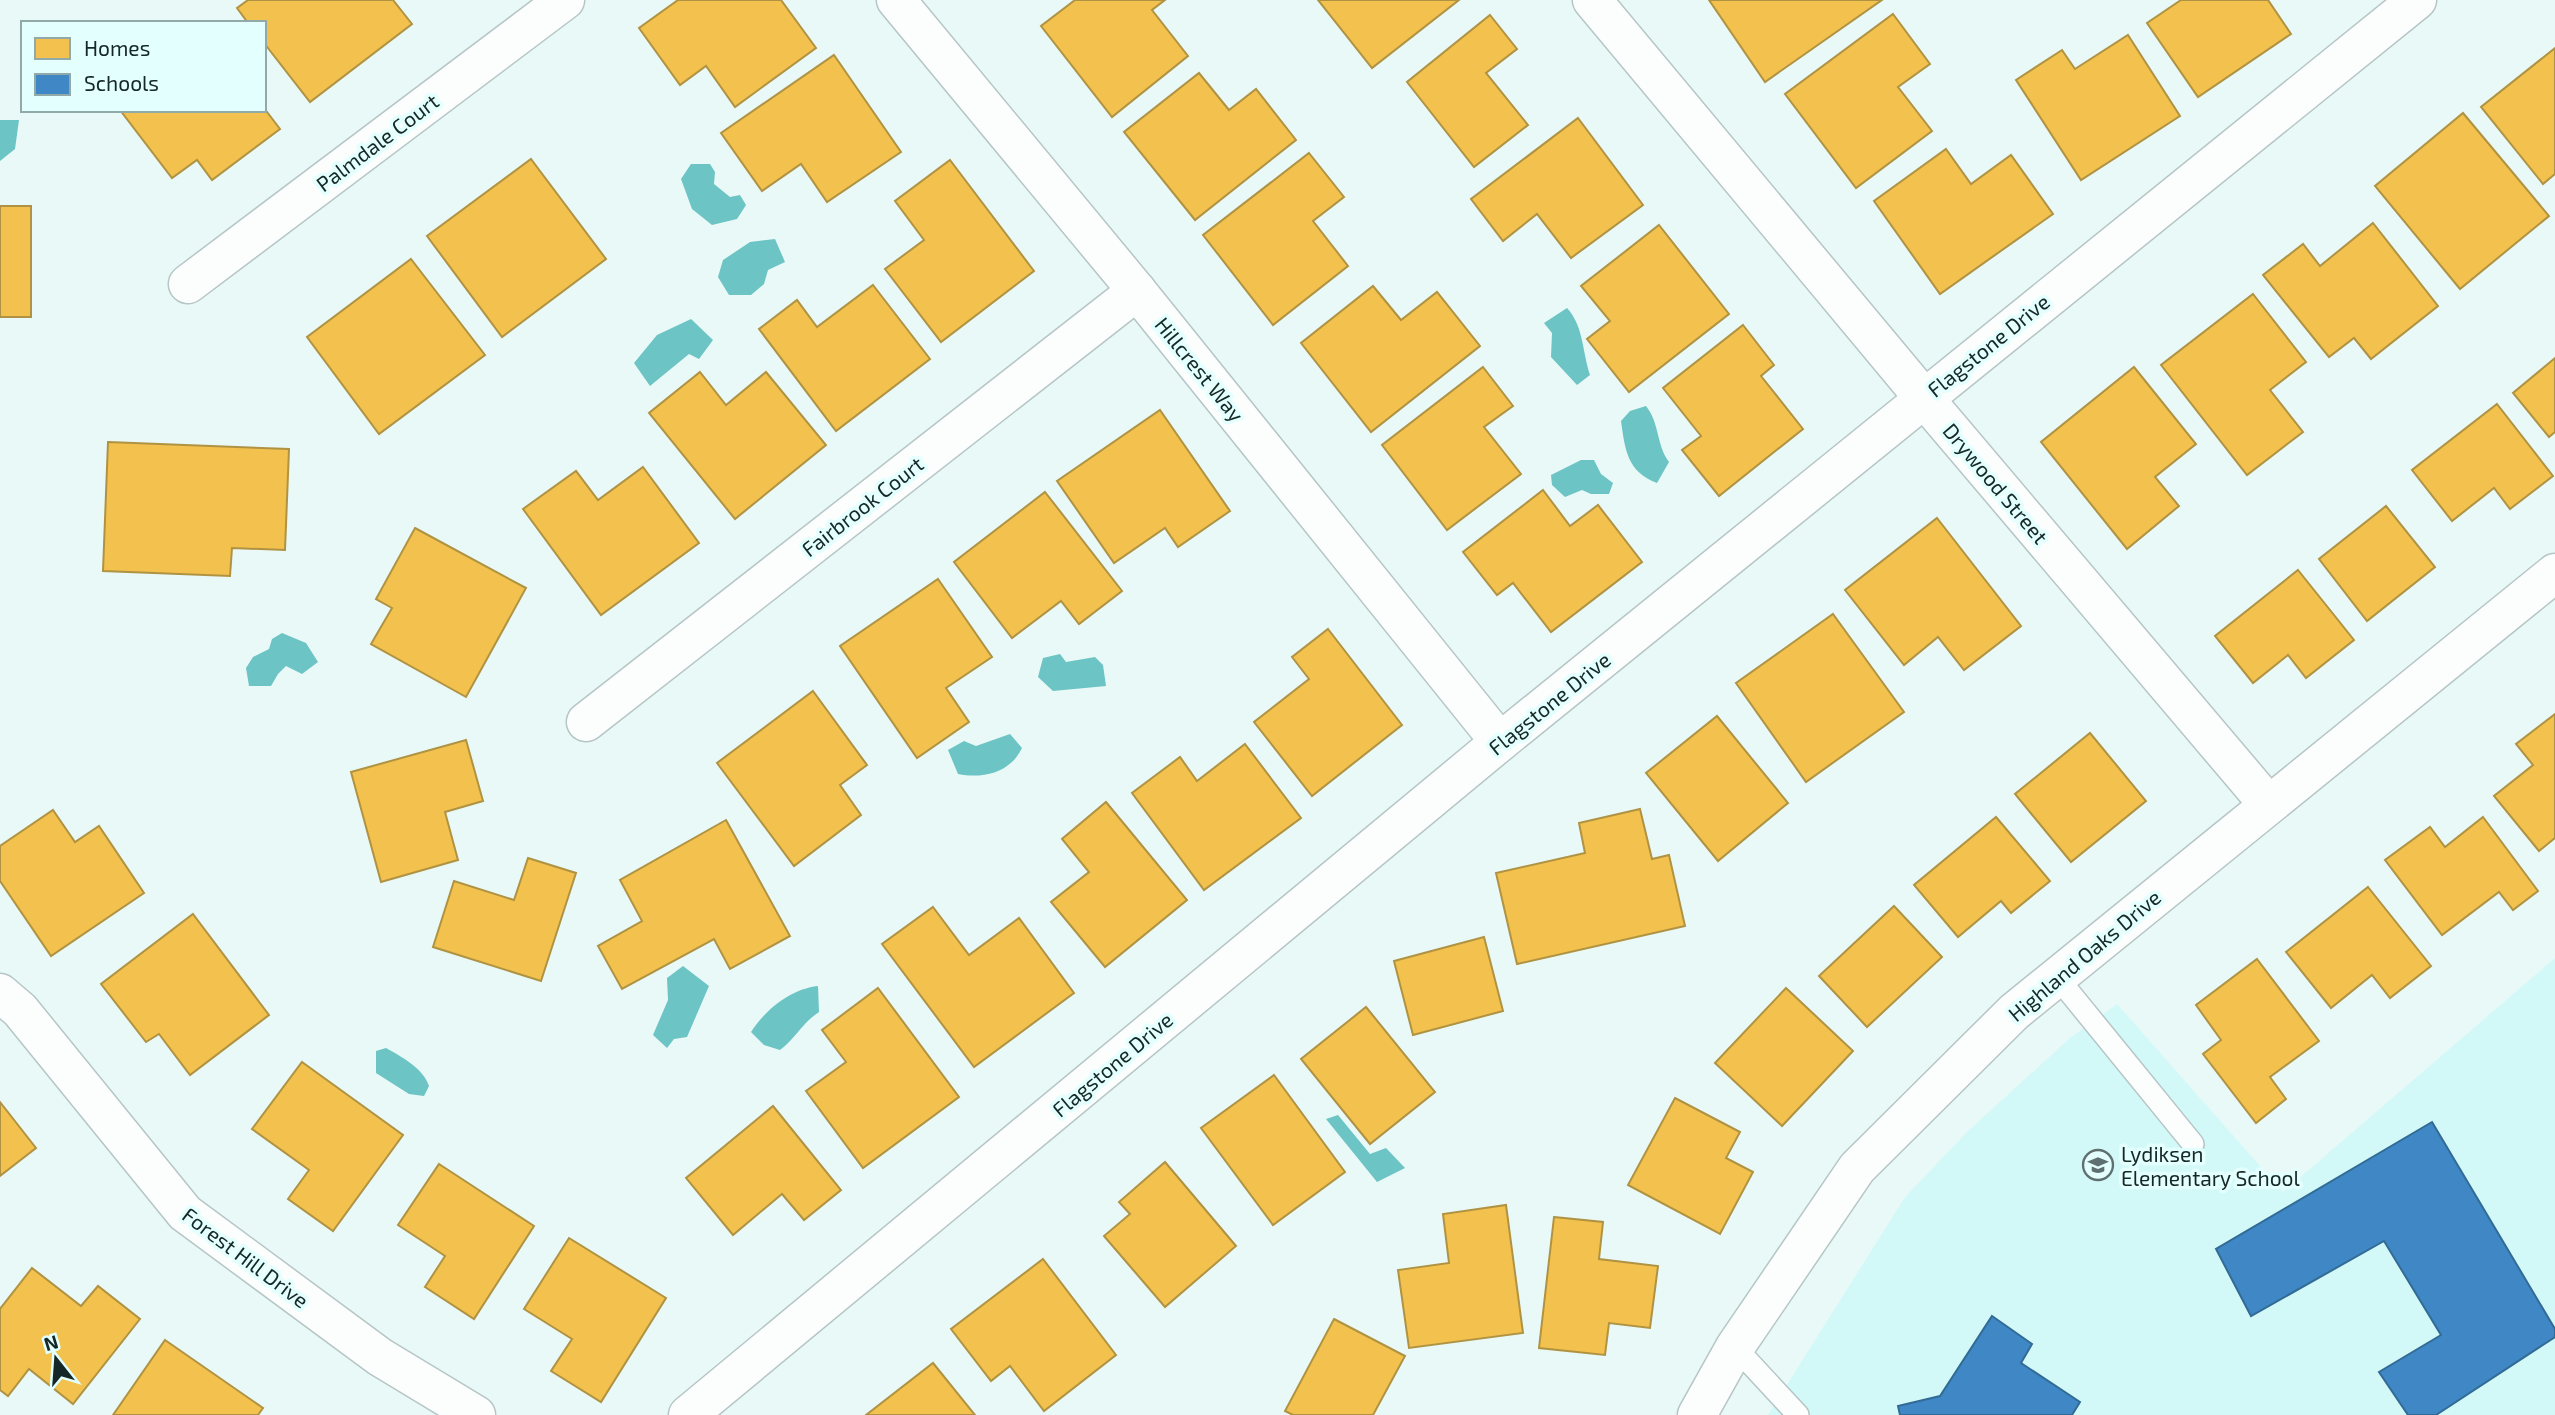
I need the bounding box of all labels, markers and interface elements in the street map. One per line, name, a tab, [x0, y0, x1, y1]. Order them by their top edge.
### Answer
legend	[21, 21, 266, 112]
text: Homes	[84, 35, 150, 60]
text: Schools	[84, 70, 159, 95]
street label: Palmdale Court	[311, 88, 443, 196]
street label: Flagstone Drive	[1922, 288, 2054, 402]
street label: Hillcrest Way	[1150, 312, 1250, 426]
street label: Drywood Street	[1938, 418, 2054, 548]
street label: Fairbrook Court	[796, 451, 928, 561]
street label: Flagstone Drive	[1483, 646, 1615, 760]
street label: Highland Oaks Drive	[2003, 884, 2165, 1026]
street label: Flagstone Drive	[1047, 1006, 1177, 1122]
place label: Lydiksen Elementary School	[2121, 1141, 2301, 1190]
school or university icon: Lydiksen Elementary School	[2081, 1148, 2115, 1182]
street label: Forest Hill Drive	[178, 1201, 314, 1313]
north arrow	[21, 1324, 91, 1394]
text: N	[41, 1329, 61, 1355]

